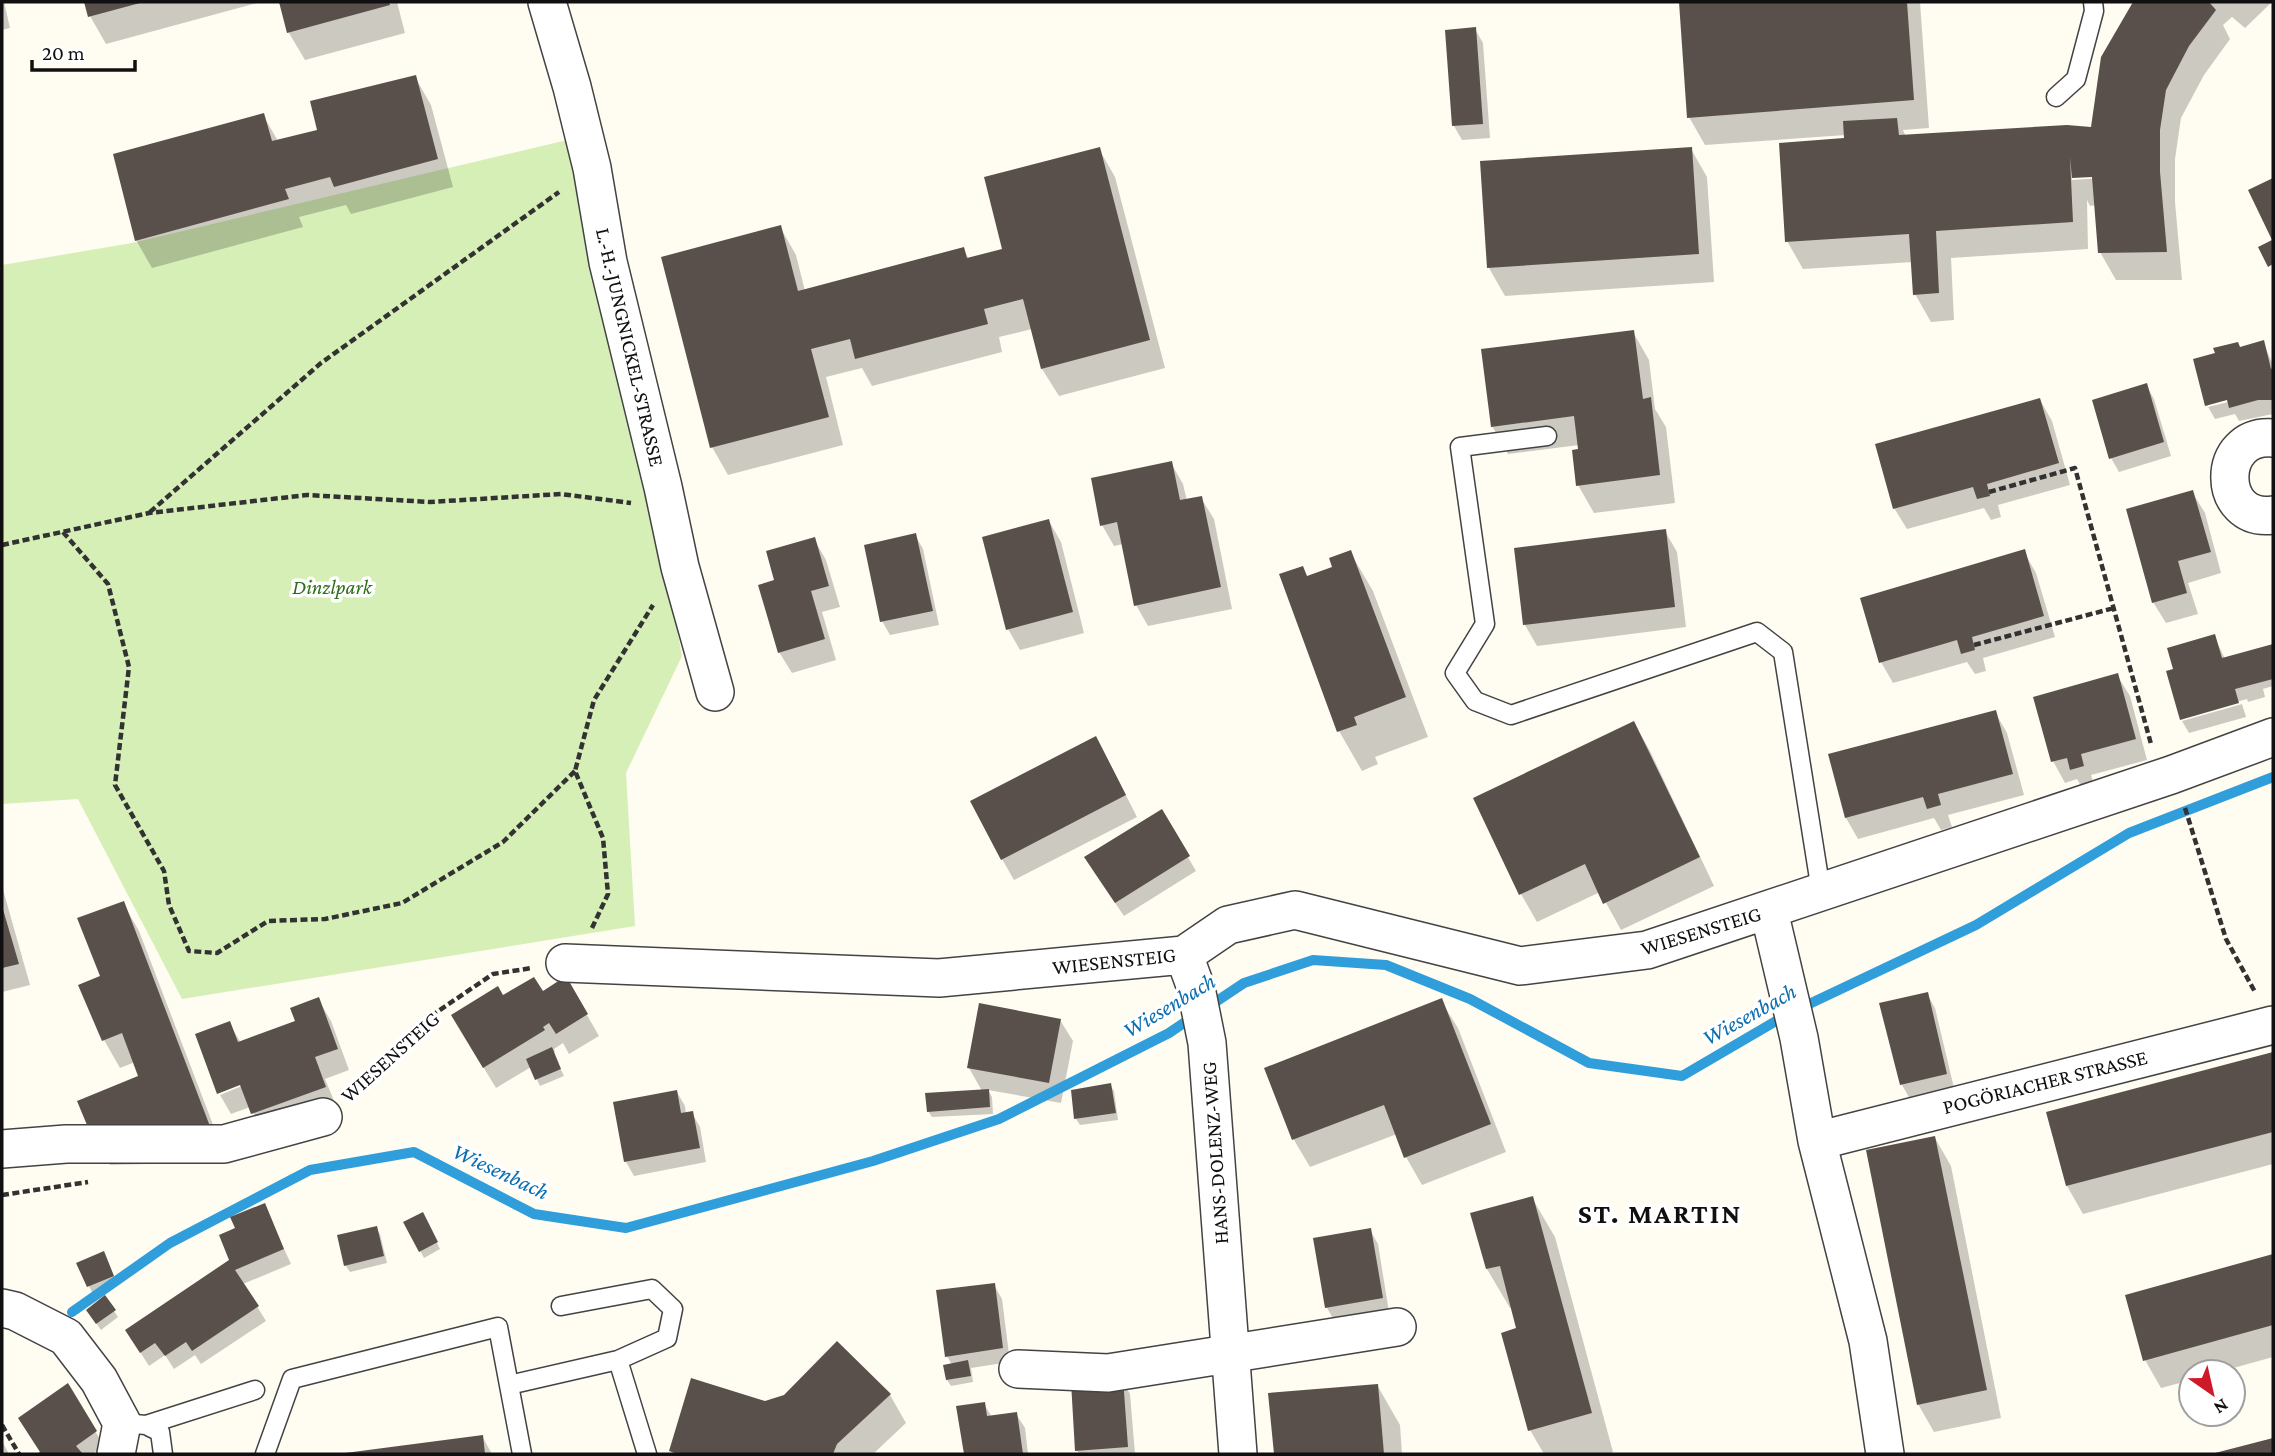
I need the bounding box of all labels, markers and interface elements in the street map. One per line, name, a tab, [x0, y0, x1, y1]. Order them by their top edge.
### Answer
scale bar	[32, 28, 135, 72]
text: 20 m	[42, 41, 85, 65]
street label: L.-H.-JUNGNICKEL-STRASSE	[591, 225, 669, 469]
park label: Dinzlpark	[292, 575, 373, 599]
street label: WIESENSTEIG	[1638, 901, 1764, 961]
street label: WIESENSTEIG	[1051, 943, 1177, 979]
water label: Wiesenbach	[1118, 967, 1220, 1043]
water label: Wiesenbach	[1698, 978, 1800, 1050]
street label: WIESENSTEIG	[336, 1006, 444, 1108]
street label: POGÖRIACHER STRASSE	[1940, 1045, 2150, 1119]
street label: HANS-DOLENZ-WEG	[1197, 1061, 1233, 1245]
water label: Wiesenbach	[449, 1137, 553, 1205]
district label: ST. MARTIN	[1578, 1198, 1742, 1229]
north arrow	[2177, 1358, 2247, 1428]
text: N	[2210, 1394, 2232, 1419]

